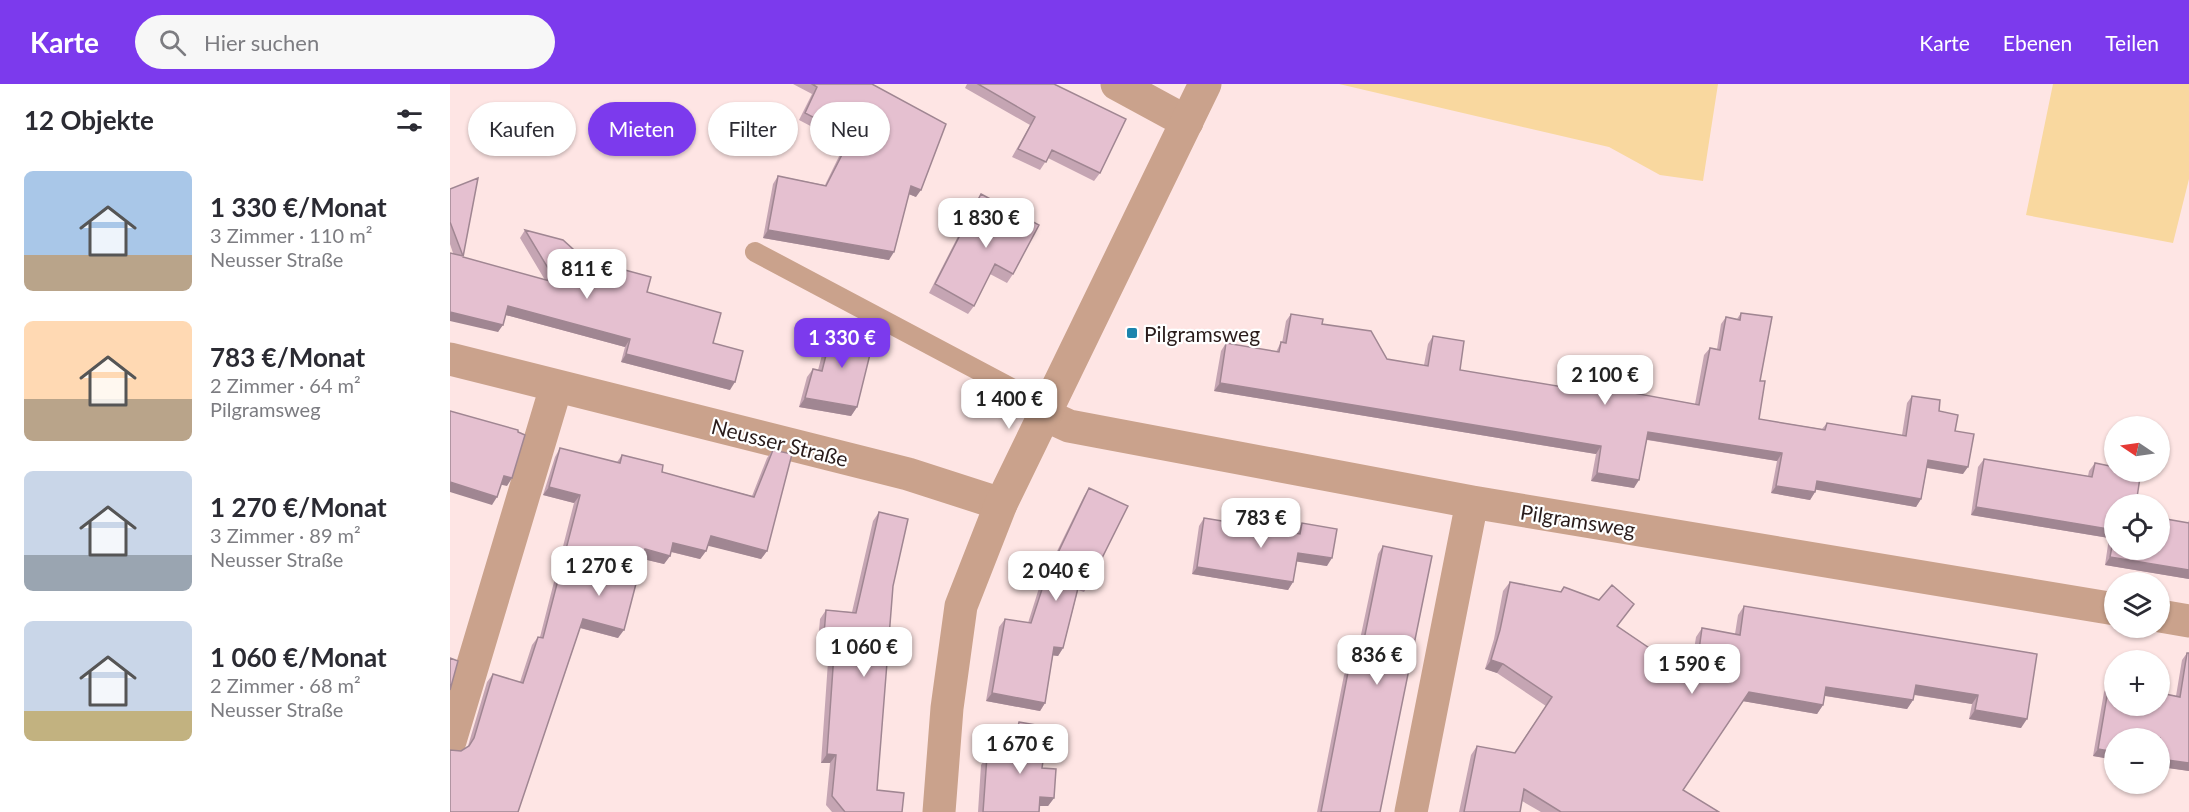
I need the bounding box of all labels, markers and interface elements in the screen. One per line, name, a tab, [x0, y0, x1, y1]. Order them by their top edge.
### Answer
search box	[135, 15, 555, 69]
text: Karte	[30, 25, 99, 59]
icon: search	[156, 26, 189, 59]
text: Hier suchen	[204, 29, 319, 56]
text: Karte	[1919, 30, 1970, 55]
text: Ebenen	[2003, 30, 2072, 55]
text: Teilen	[2105, 30, 2159, 55]
chip: Kaufen	[468, 102, 576, 156]
chip: Mieten	[588, 102, 696, 156]
chip: Filter	[708, 102, 798, 156]
chip: Neu	[810, 102, 890, 156]
text: 12 Objekte	[24, 104, 154, 136]
icon: filters	[393, 104, 426, 137]
text: 1 330 €/Monat	[210, 191, 387, 223]
icon: home	[72, 195, 144, 267]
pin: 1 830 €	[931, 198, 1041, 249]
text: 1 830 €	[952, 205, 1020, 229]
text: 3 Zimmer · 110 m²	[210, 223, 372, 247]
text: Neusser Straße	[210, 247, 343, 271]
pin: 811 €	[545, 249, 629, 300]
text: 811 €	[561, 256, 613, 280]
pin: 1 330 €	[787, 318, 897, 369]
place label: Pilgramsweg	[1144, 321, 1260, 346]
text: 1 330 €	[808, 325, 876, 349]
marker: Pilgramsweg	[1125, 326, 1139, 340]
text: 783 €/Monat	[210, 341, 365, 373]
icon: home	[72, 345, 144, 417]
pin: 2 100 €	[1550, 355, 1660, 406]
text: 2 100 €	[1571, 362, 1639, 386]
text: 2 Zimmer · 64 m²	[210, 373, 361, 397]
pin: 1 400 €	[954, 379, 1064, 430]
text: 1 400 €	[975, 386, 1043, 410]
text: Pilgramsweg	[210, 397, 321, 421]
street label: Neusser Straße	[709, 413, 851, 471]
north arrow	[2104, 416, 2170, 482]
map controls	[2104, 416, 2170, 794]
text: 1 270 €/Monat	[210, 491, 387, 523]
button: locate	[2104, 494, 2170, 560]
icon: home	[72, 495, 144, 567]
pin: 783 €	[1219, 498, 1303, 549]
street label: Pilgramsweg	[1519, 499, 1637, 541]
text: 783 €	[1235, 505, 1287, 529]
text: 3 Zimmer · 89 m²	[210, 523, 361, 547]
pin: 1 270 €	[544, 546, 654, 597]
text: Neusser Straße	[210, 547, 343, 571]
pin: 2 040 €	[1001, 551, 1111, 602]
text: 1 270 €	[565, 553, 633, 577]
text: 2 040 €	[1022, 558, 1090, 582]
button: layers	[2104, 572, 2170, 638]
pin: 1 060 €	[809, 627, 919, 678]
text: 1 060 €	[830, 634, 898, 658]
pin: 836 €	[1335, 635, 1419, 686]
text: 1 060 €/Monat	[210, 641, 387, 673]
text: 836 €	[1351, 642, 1403, 666]
pin: 1 590 €	[1637, 644, 1747, 695]
icon: home	[72, 645, 144, 717]
button: +	[2104, 650, 2170, 716]
text: 1 590 €	[1658, 651, 1726, 675]
text: 2 Zimmer · 68 m²	[210, 673, 361, 697]
text: Neusser Straße	[210, 697, 343, 721]
pin: 1 670 €	[965, 724, 1075, 775]
button: −	[2104, 728, 2170, 794]
text: 1 670 €	[986, 731, 1054, 755]

